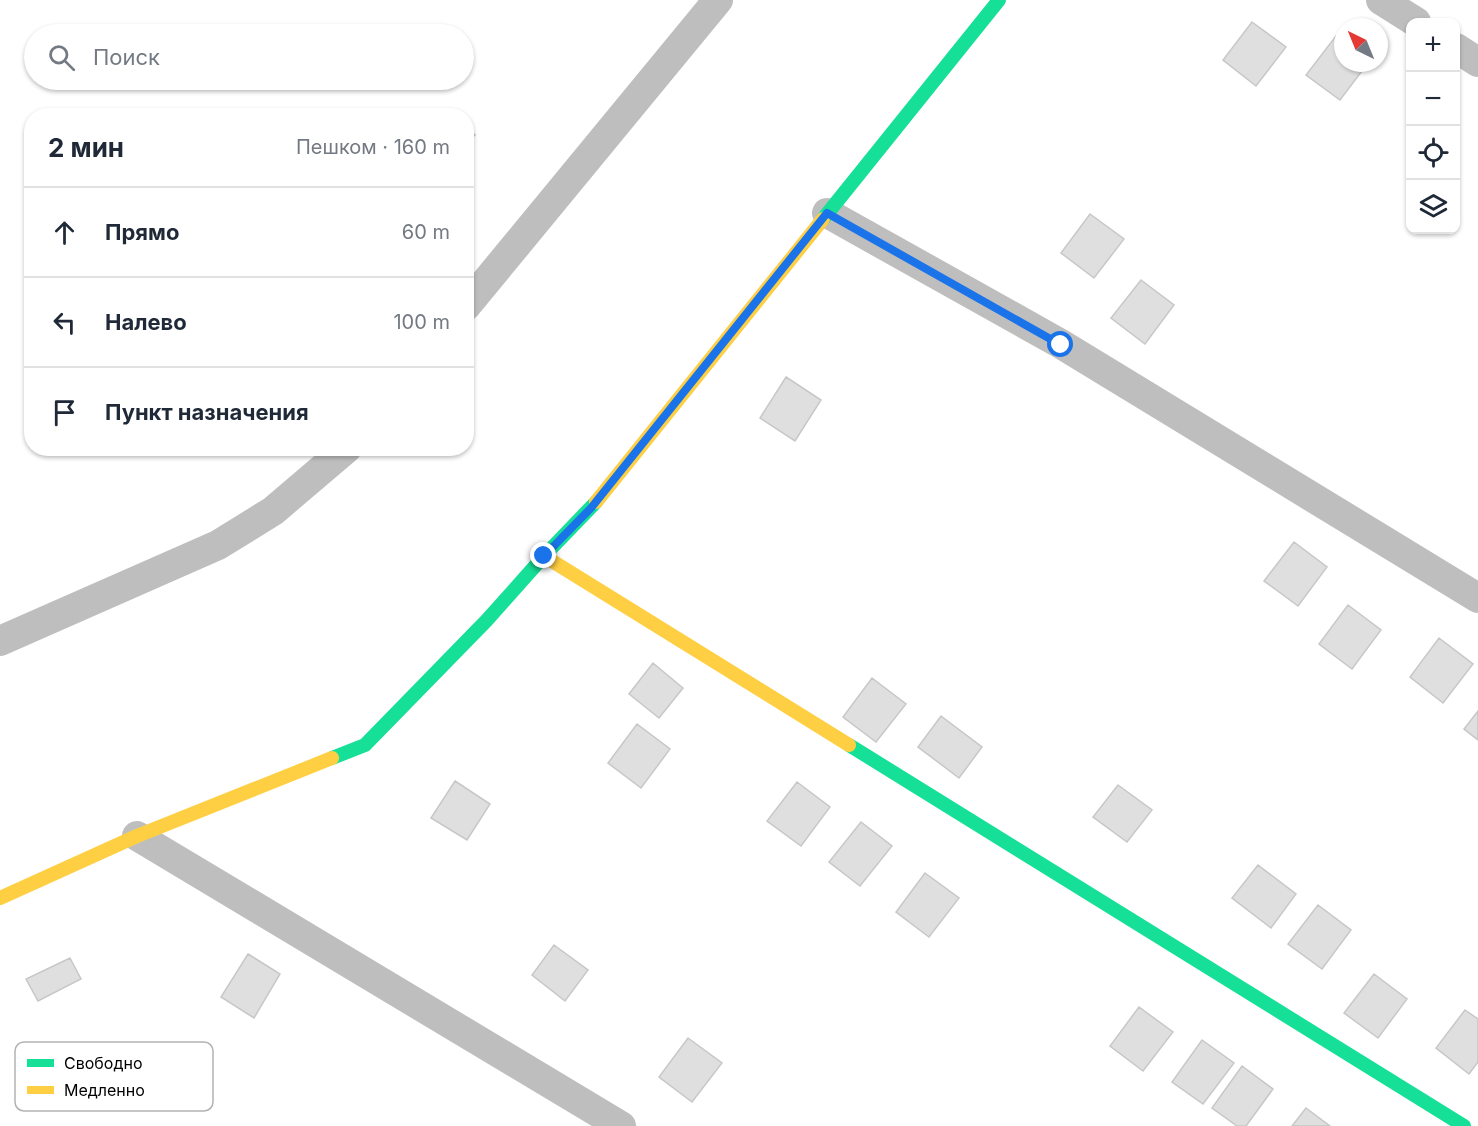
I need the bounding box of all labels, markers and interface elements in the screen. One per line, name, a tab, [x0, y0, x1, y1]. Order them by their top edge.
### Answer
north arrow	[1334, 18, 1388, 72]
map controls	[1406, 18, 1460, 234]
button: +	[1406, 18, 1460, 72]
search box	[24, 24, 474, 90]
icon: search	[45, 41, 78, 74]
text: Поиск	[93, 44, 160, 70]
button: −	[1406, 72, 1460, 126]
button: locate	[1406, 126, 1460, 180]
text: 2 мин	[48, 132, 124, 163]
text: Пешком · 160 m	[296, 135, 450, 159]
button: layers	[1406, 180, 1460, 234]
icon: ahead	[48, 216, 81, 249]
text: Прямо	[105, 219, 179, 245]
text: 60 m	[402, 220, 450, 244]
icon: left	[48, 306, 81, 339]
text: Налево	[105, 309, 187, 335]
text: 100 m	[393, 310, 450, 334]
route start	[1047, 331, 1073, 357]
icon: arrive	[48, 396, 81, 429]
text: Пункт назначения	[105, 399, 309, 425]
route end	[530, 542, 556, 568]
legend	[15, 1042, 213, 1111]
text: Свободно	[64, 1053, 143, 1073]
text: Медленно	[64, 1080, 145, 1100]

